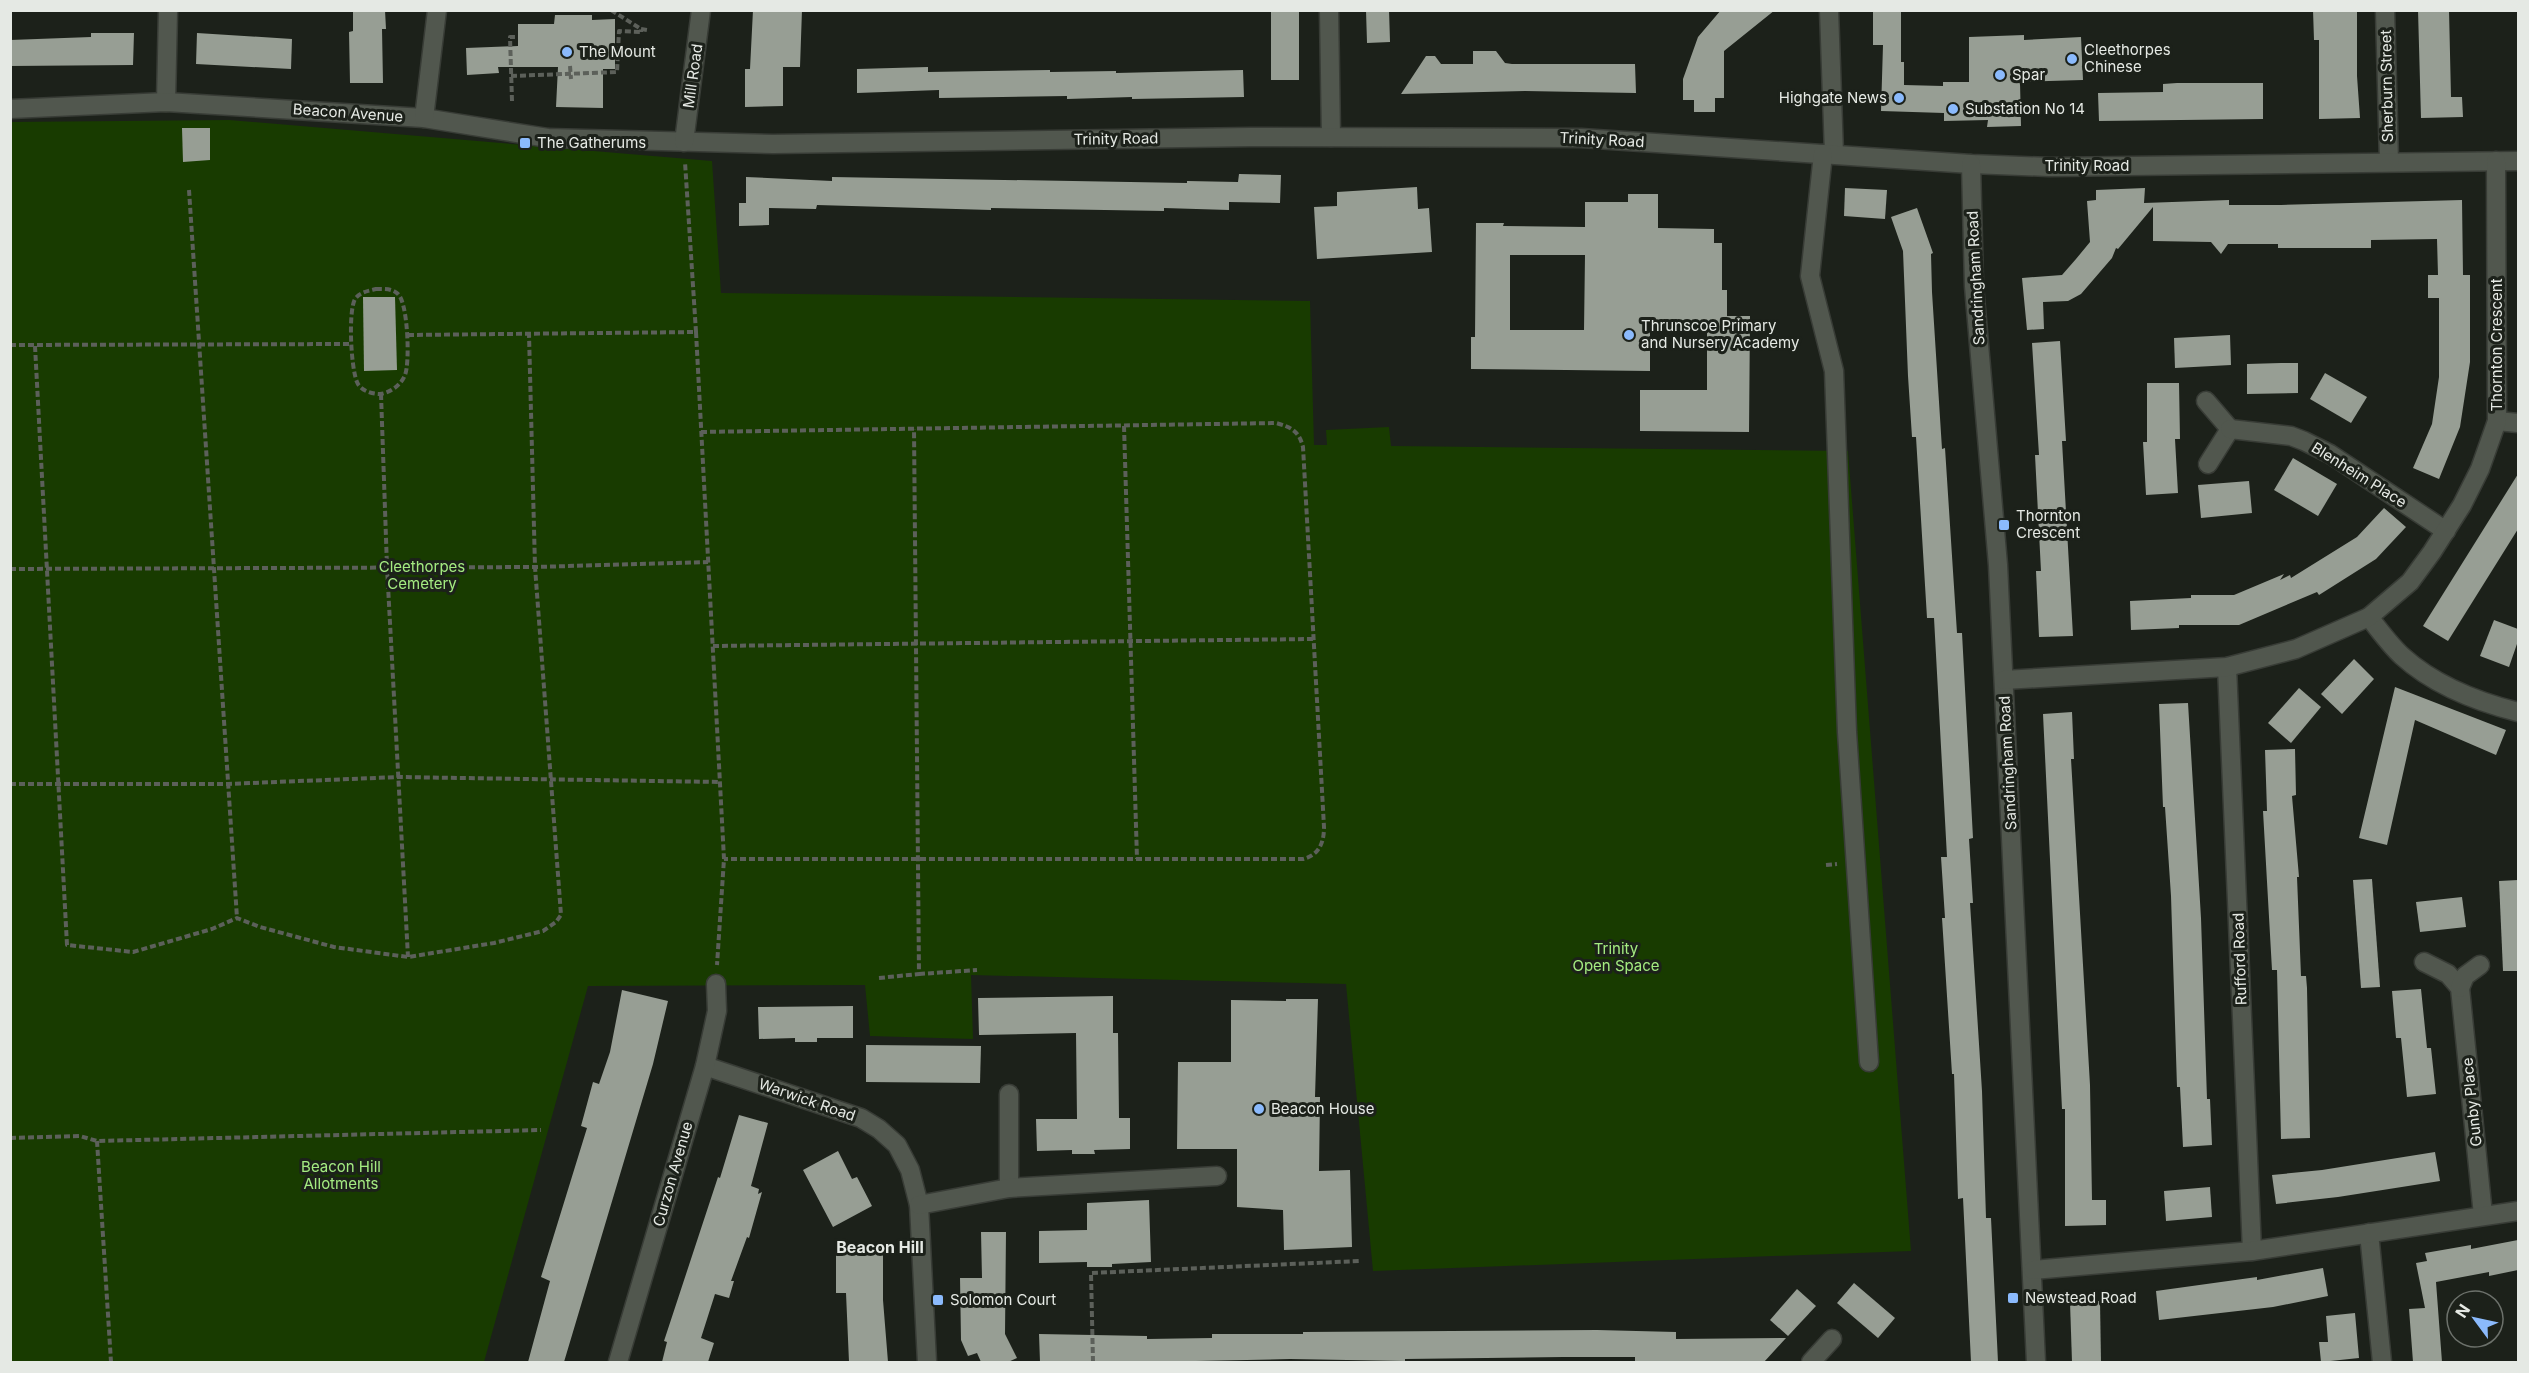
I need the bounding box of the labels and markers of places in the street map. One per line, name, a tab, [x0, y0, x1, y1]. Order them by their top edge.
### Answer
place label: Cleethorpes Chinese	[2084, 40, 2171, 76]
place label: The Mount	[579, 42, 656, 61]
marker: The Mount	[560, 45, 574, 59]
marker: Cleethorpes Chinese	[2065, 52, 2079, 66]
place label: Spar	[2012, 65, 2045, 84]
marker: Spar	[1993, 68, 2007, 82]
place label: Highgate News	[1779, 88, 1887, 107]
marker: Highgate News	[1892, 91, 1906, 105]
place label: Substation No 14	[1965, 99, 2085, 118]
marker: Substation No 14	[1946, 102, 1960, 116]
place label: The Gatherums	[537, 133, 646, 152]
marker: The Gatherums	[518, 136, 532, 150]
place label: Thrunscoe Primary and Nursery Academy	[1641, 316, 1800, 352]
marker: Thrunscoe Primary and Nursery Academy	[1622, 328, 1636, 342]
place label: Thornton Crescent	[2016, 506, 2081, 542]
marker: Thornton Crescent	[1997, 518, 2011, 532]
place label: Beacon House	[1271, 1099, 1374, 1118]
marker: Beacon House	[1252, 1102, 1266, 1116]
place label: Newstead Road	[2025, 1288, 2137, 1307]
place label: Solomon Court	[950, 1290, 1056, 1309]
marker: Newstead Road	[2006, 1291, 2020, 1305]
marker: Solomon Court	[931, 1293, 945, 1307]

